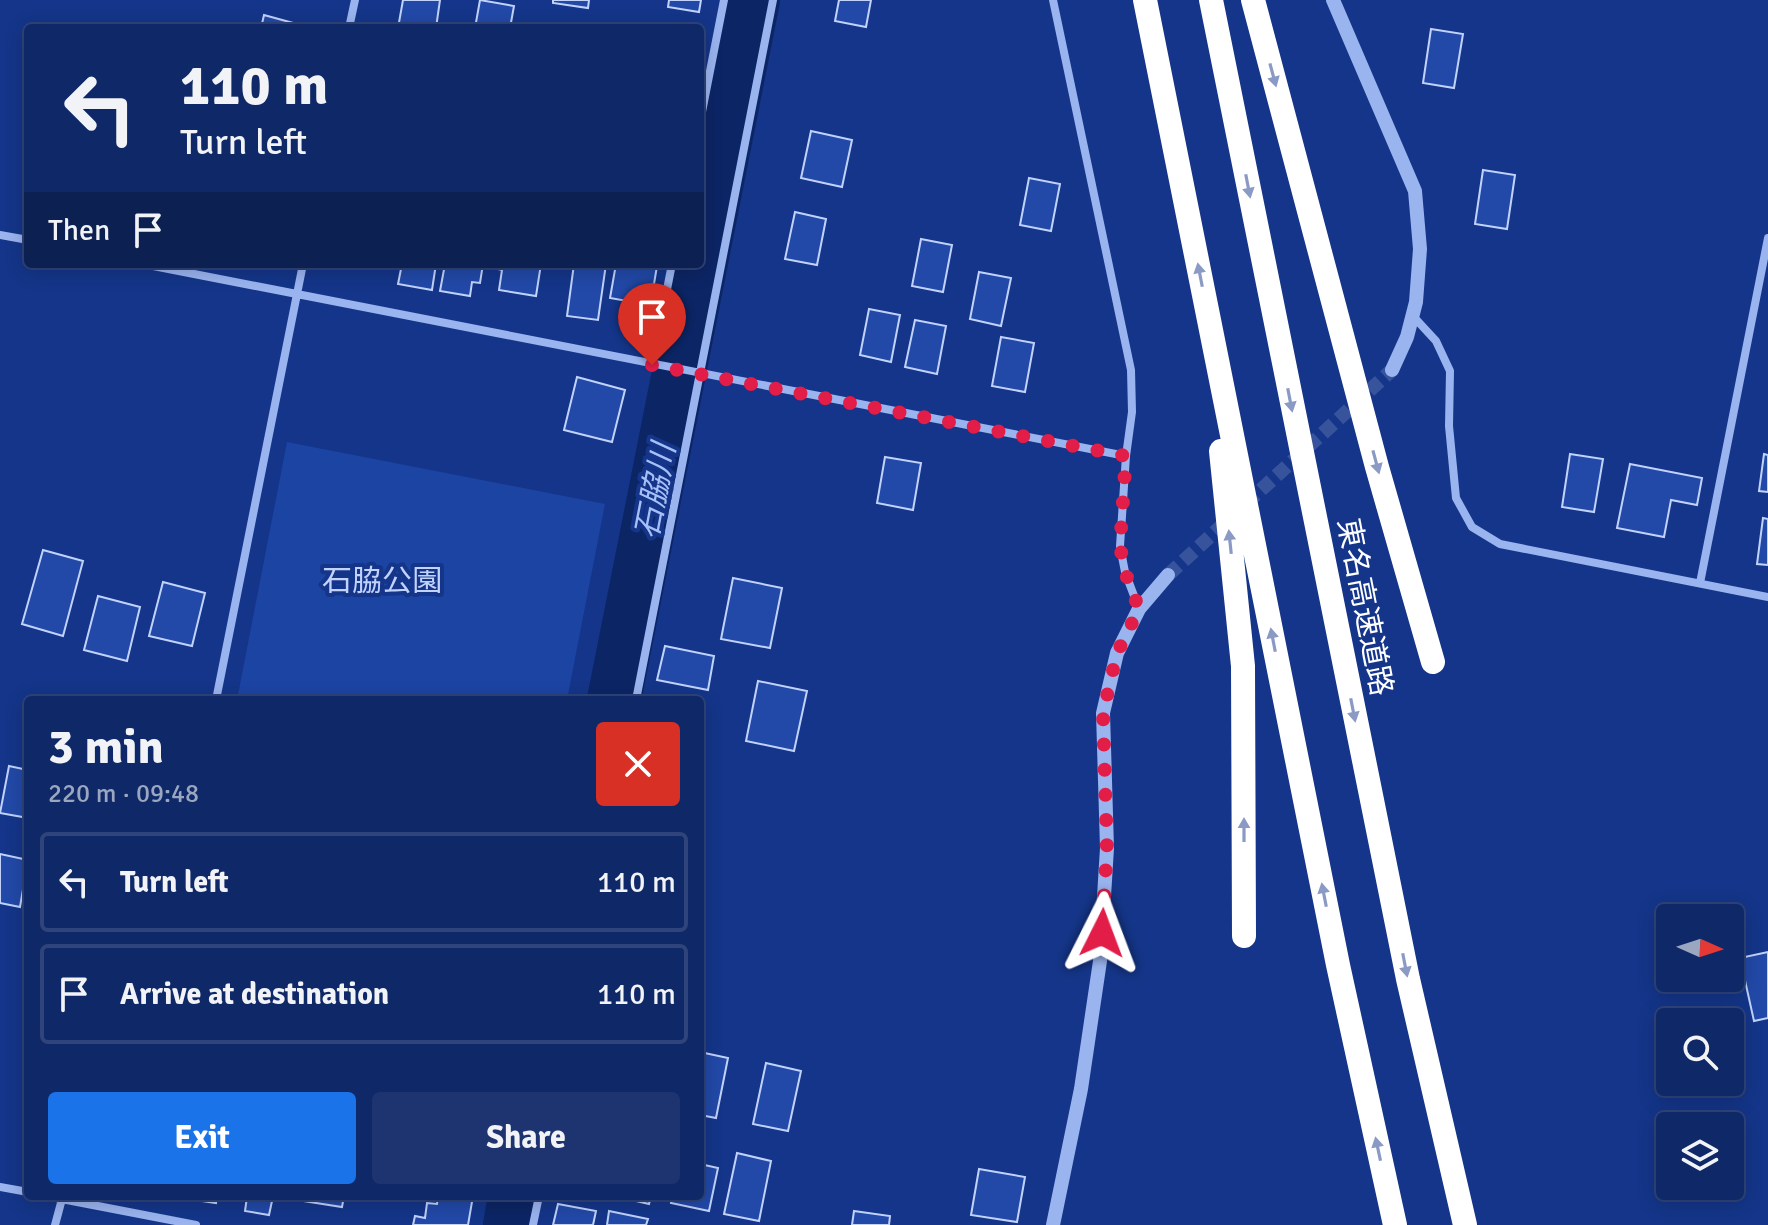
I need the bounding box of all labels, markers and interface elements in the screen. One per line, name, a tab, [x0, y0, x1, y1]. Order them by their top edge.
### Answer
text: 110 m	[180, 51, 328, 120]
icon: left	[48, 56, 152, 160]
one-way arrow	[1268, 63, 1280, 88]
text: Turn left	[180, 120, 307, 165]
one-way arrow	[1242, 174, 1254, 199]
icon: arrive	[126, 208, 170, 252]
text: Then	[48, 212, 110, 249]
one-way arrow	[1193, 262, 1205, 287]
pin	[618, 283, 686, 365]
icon: arrive	[630, 295, 674, 339]
one-way arrow	[1284, 388, 1297, 413]
water label: 石脇川	[627, 437, 684, 542]
one-way arrow	[1370, 450, 1382, 475]
street label: 東名高速道路	[1329, 515, 1400, 699]
one-way arrow	[1223, 529, 1236, 554]
park label: 石脇公園	[322, 563, 442, 600]
one-way arrow	[1266, 627, 1278, 652]
one-way arrow	[1347, 698, 1360, 723]
text: 3 min	[48, 718, 164, 777]
button: close	[596, 722, 680, 806]
text: 220 m · 09:48	[48, 778, 199, 810]
one-way arrow	[1237, 817, 1250, 842]
icon: left	[52, 860, 96, 904]
text: Turn left	[120, 864, 229, 901]
text: 110 m	[597, 864, 676, 901]
one-way arrow	[1317, 882, 1329, 907]
position arrow	[1060, 891, 1144, 975]
north arrow	[1656, 904, 1744, 992]
map controls	[1656, 904, 1744, 1200]
one-way arrow	[1399, 952, 1412, 977]
icon: arrive	[52, 972, 96, 1016]
text: Arrive at destination	[120, 976, 389, 1013]
text: 110 m	[597, 976, 676, 1013]
button: search	[1656, 1008, 1744, 1096]
button: Exit	[48, 1092, 356, 1184]
button: Share	[372, 1092, 680, 1184]
button: layers	[1656, 1112, 1744, 1200]
one-way arrow	[1371, 1136, 1384, 1161]

